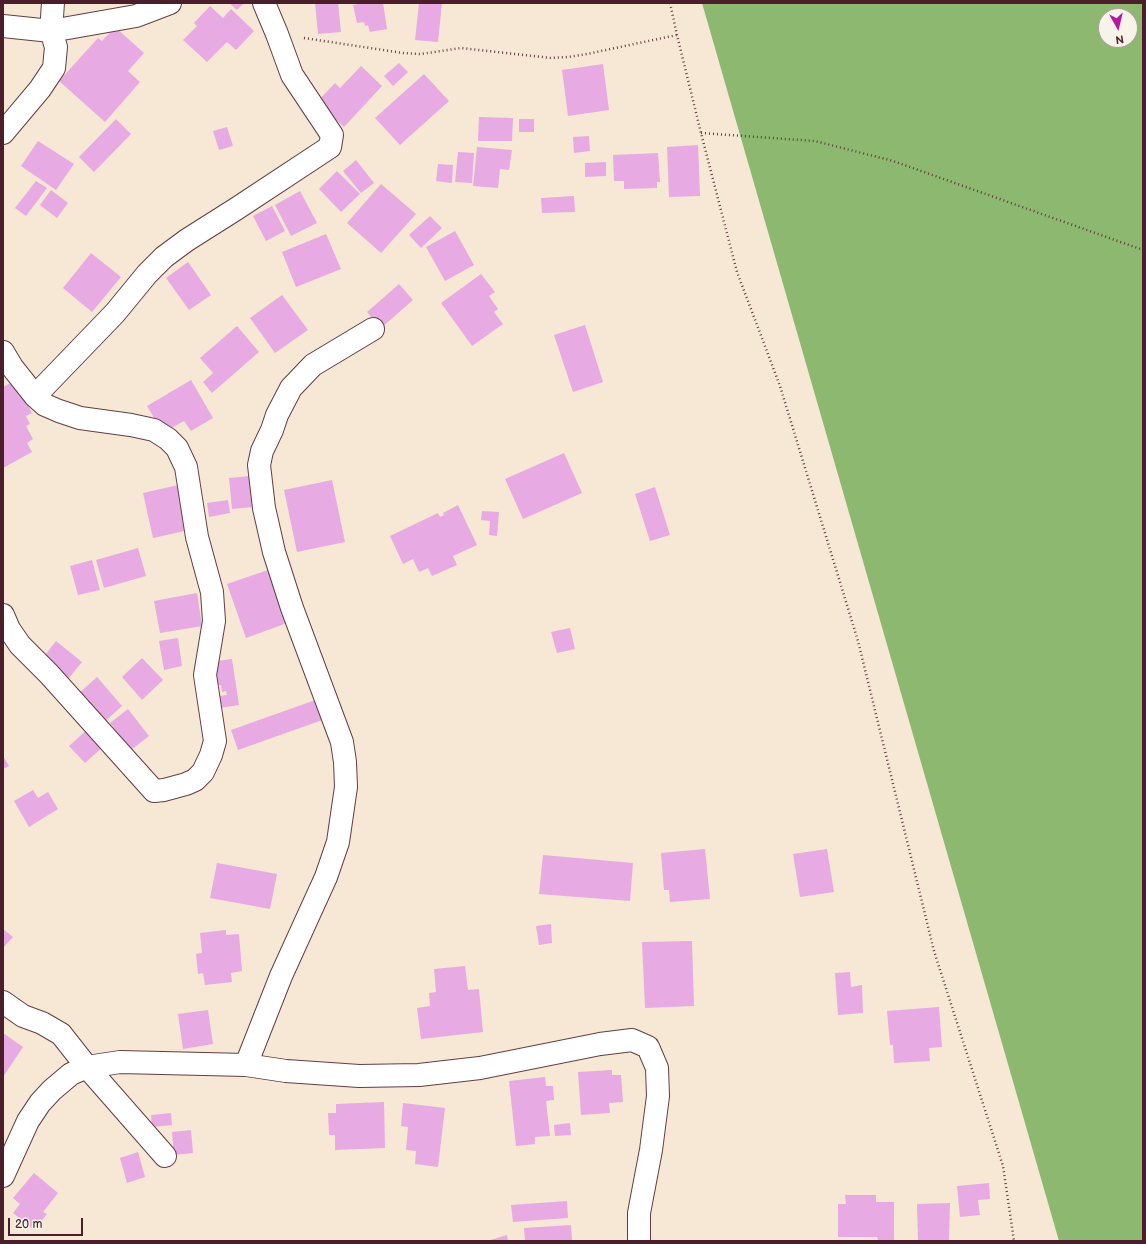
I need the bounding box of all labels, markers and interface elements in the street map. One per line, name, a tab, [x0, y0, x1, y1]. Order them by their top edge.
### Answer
north arrow	[1098, 8, 1138, 48]
text: N	[1115, 32, 1125, 46]
scale bar	[10, 1210, 85, 1236]
text: 20 m	[15, 1217, 42, 1232]

